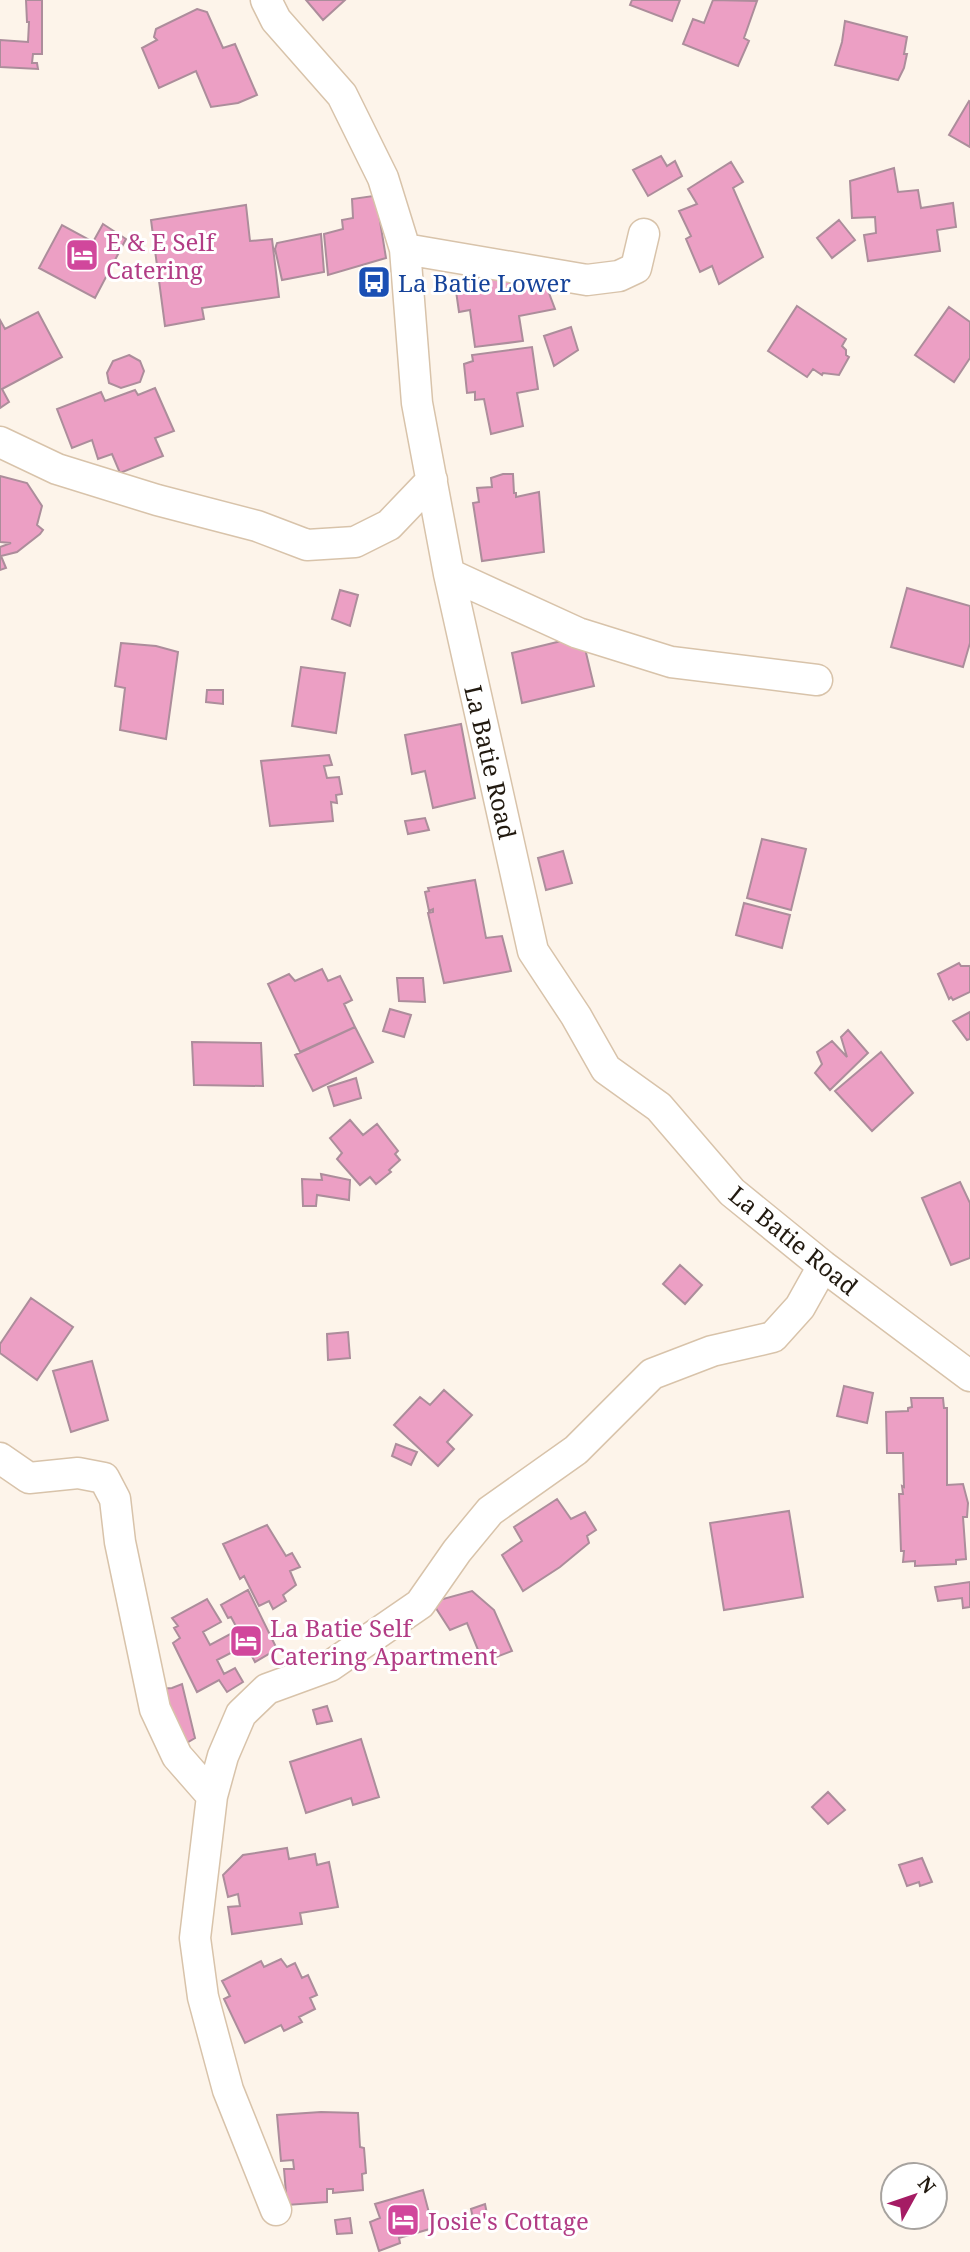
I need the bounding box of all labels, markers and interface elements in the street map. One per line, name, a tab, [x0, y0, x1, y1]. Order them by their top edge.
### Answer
place label: E & E Self Catering	[106, 225, 217, 286]
hotel icon: E & E Self Catering	[63, 236, 101, 274]
bus stop icon: La Batie Lower	[355, 263, 393, 301]
place label: La Batie Lower	[398, 266, 571, 299]
street label: La Batie Road	[457, 682, 525, 842]
street label: La Batie Road	[723, 1178, 866, 1302]
place label: La Batie Self Catering Apartment	[270, 1611, 498, 1672]
hotel icon: La Batie Self Catering Apartment	[227, 1622, 265, 1660]
north arrow	[879, 2161, 949, 2231]
text: N	[912, 2171, 942, 2199]
hotel icon: Josie's Cottage	[384, 2201, 422, 2239]
place label: Josie's Cottage	[427, 2204, 589, 2237]

